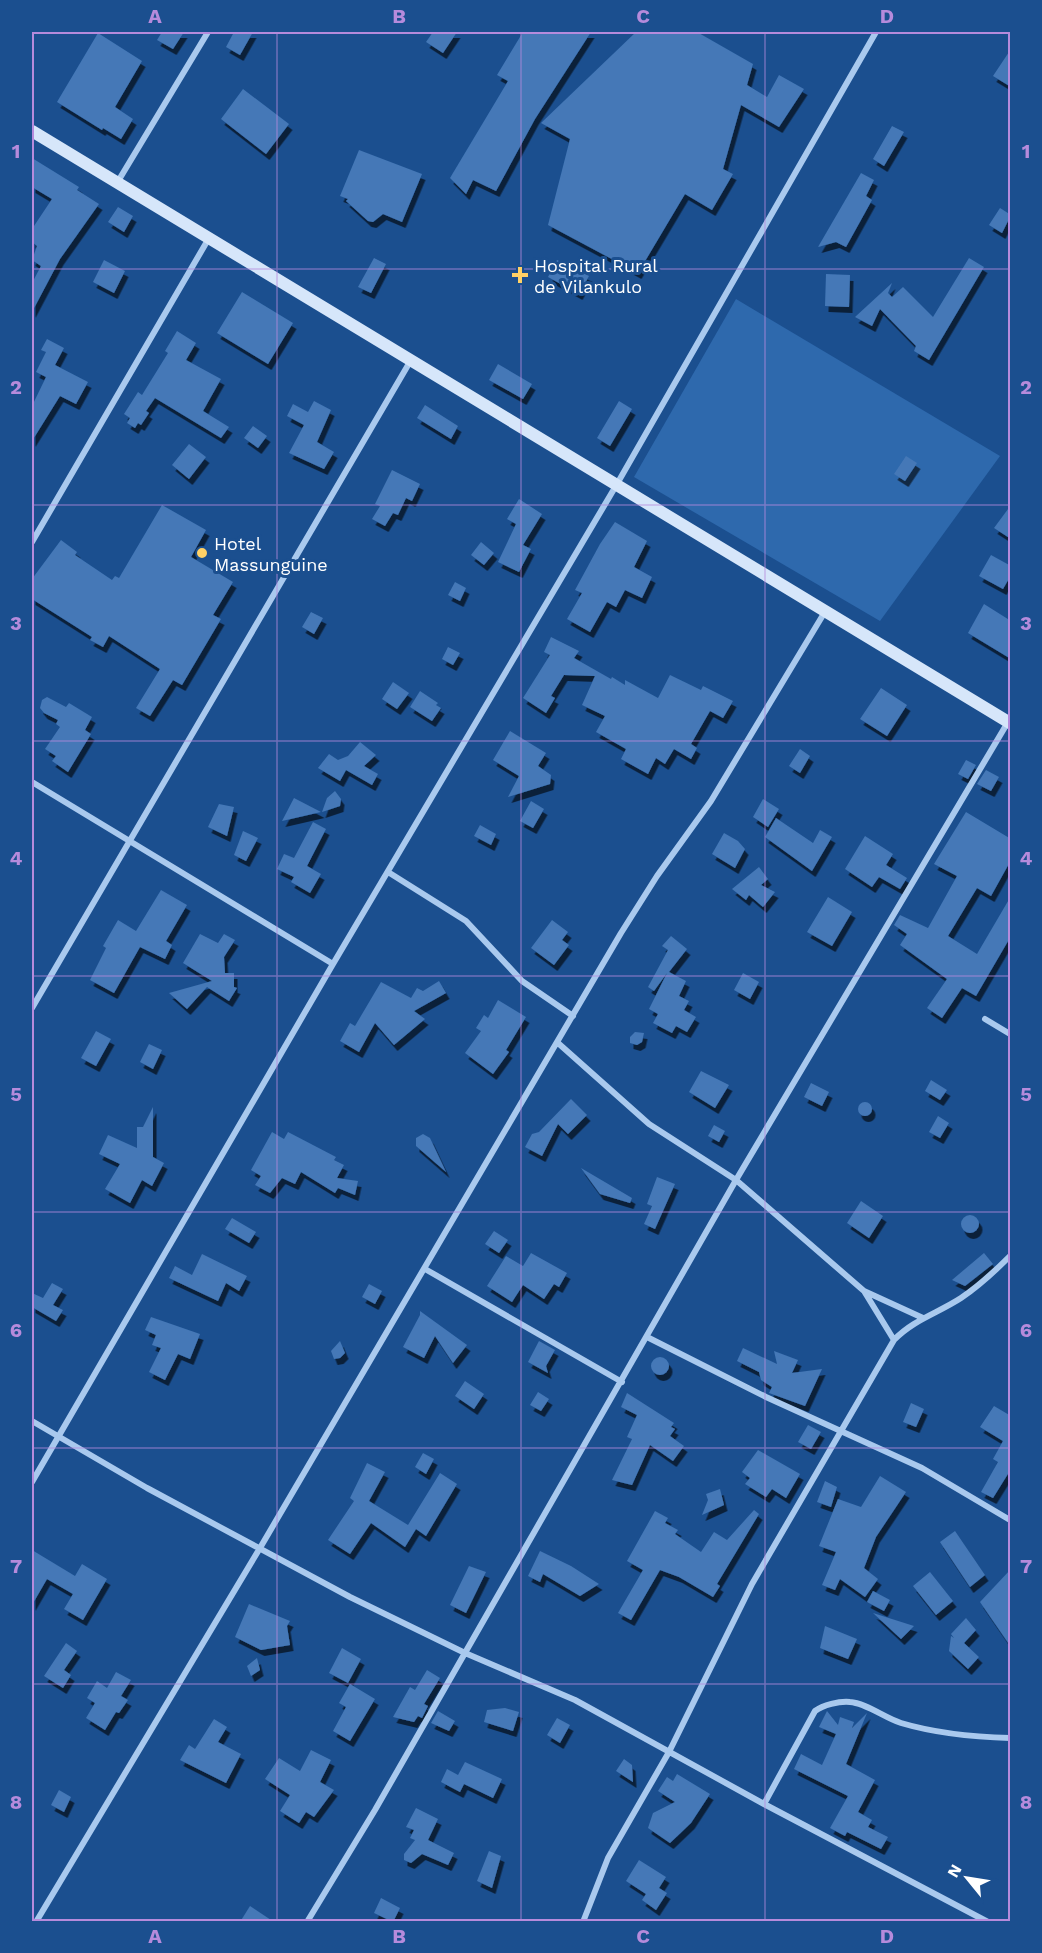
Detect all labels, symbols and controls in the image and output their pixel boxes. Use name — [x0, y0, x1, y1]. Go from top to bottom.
text: A — [148, 4, 162, 28]
text: B — [392, 4, 406, 28]
text: C — [636, 4, 650, 28]
text: D — [880, 4, 894, 28]
text: 1 — [12, 139, 20, 163]
text: 1 — [1022, 139, 1030, 163]
place label: Hospital Rural de Vilankulo — [534, 255, 658, 297]
marker: Hospital Rural de Vilankulo — [511, 266, 529, 284]
text: 2 — [10, 375, 22, 399]
text: 2 — [1020, 375, 1032, 399]
place label: Hotel Massunguine — [214, 533, 328, 575]
marker: Hotel Massunguine — [195, 546, 209, 560]
text: 3 — [10, 611, 22, 635]
text: 3 — [1020, 611, 1032, 635]
text: 4 — [10, 846, 23, 870]
text: 4 — [1020, 846, 1033, 870]
text: 5 — [10, 1082, 22, 1106]
text: 5 — [1020, 1082, 1032, 1106]
text: 6 — [10, 1318, 22, 1342]
text: 6 — [1020, 1318, 1032, 1342]
text: 7 — [10, 1554, 22, 1578]
text: 7 — [1020, 1554, 1032, 1578]
text: 8 — [10, 1790, 22, 1814]
text: 8 — [1020, 1790, 1032, 1814]
north arrow — [937, 1848, 997, 1908]
text: N — [943, 1861, 966, 1881]
text: A — [148, 1924, 162, 1948]
text: B — [392, 1924, 406, 1948]
text: C — [636, 1924, 650, 1948]
text: D — [880, 1924, 894, 1948]

